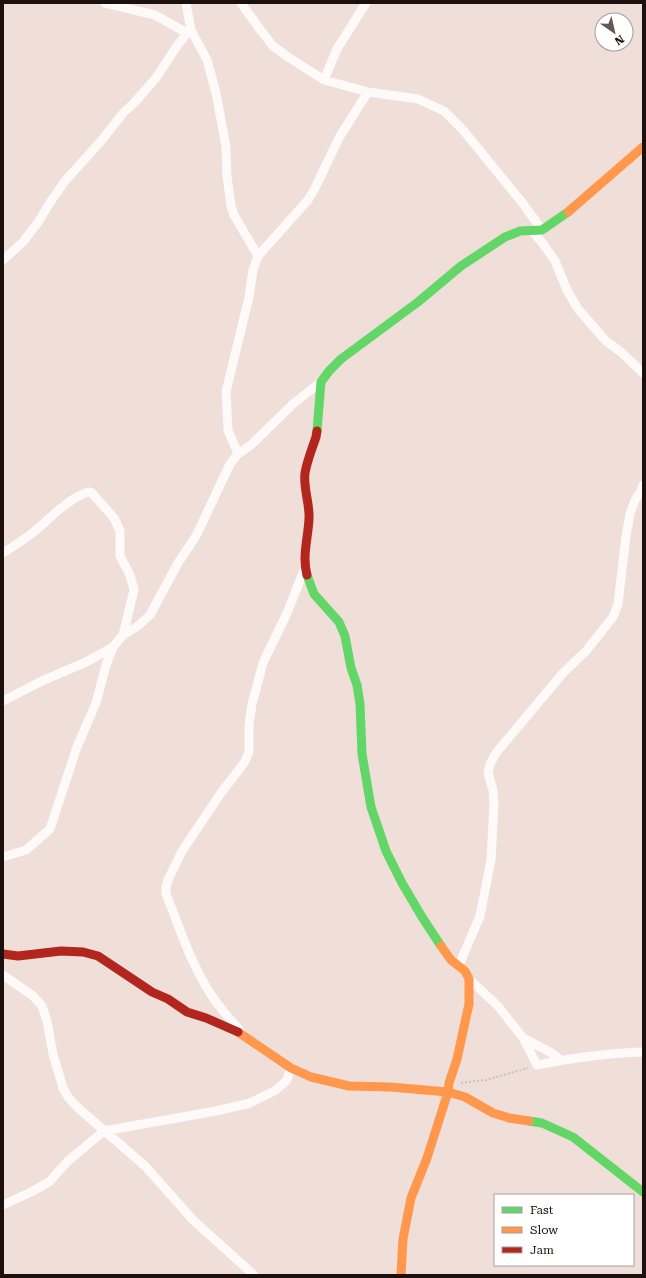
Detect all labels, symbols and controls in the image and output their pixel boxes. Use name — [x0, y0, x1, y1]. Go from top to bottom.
north arrow — [594, 12, 634, 52]
text: N — [612, 32, 626, 48]
legend — [494, 1194, 634, 1266]
text: Fast — [530, 1203, 554, 1217]
text: Slow — [530, 1223, 558, 1237]
text: Jam — [530, 1243, 554, 1257]

